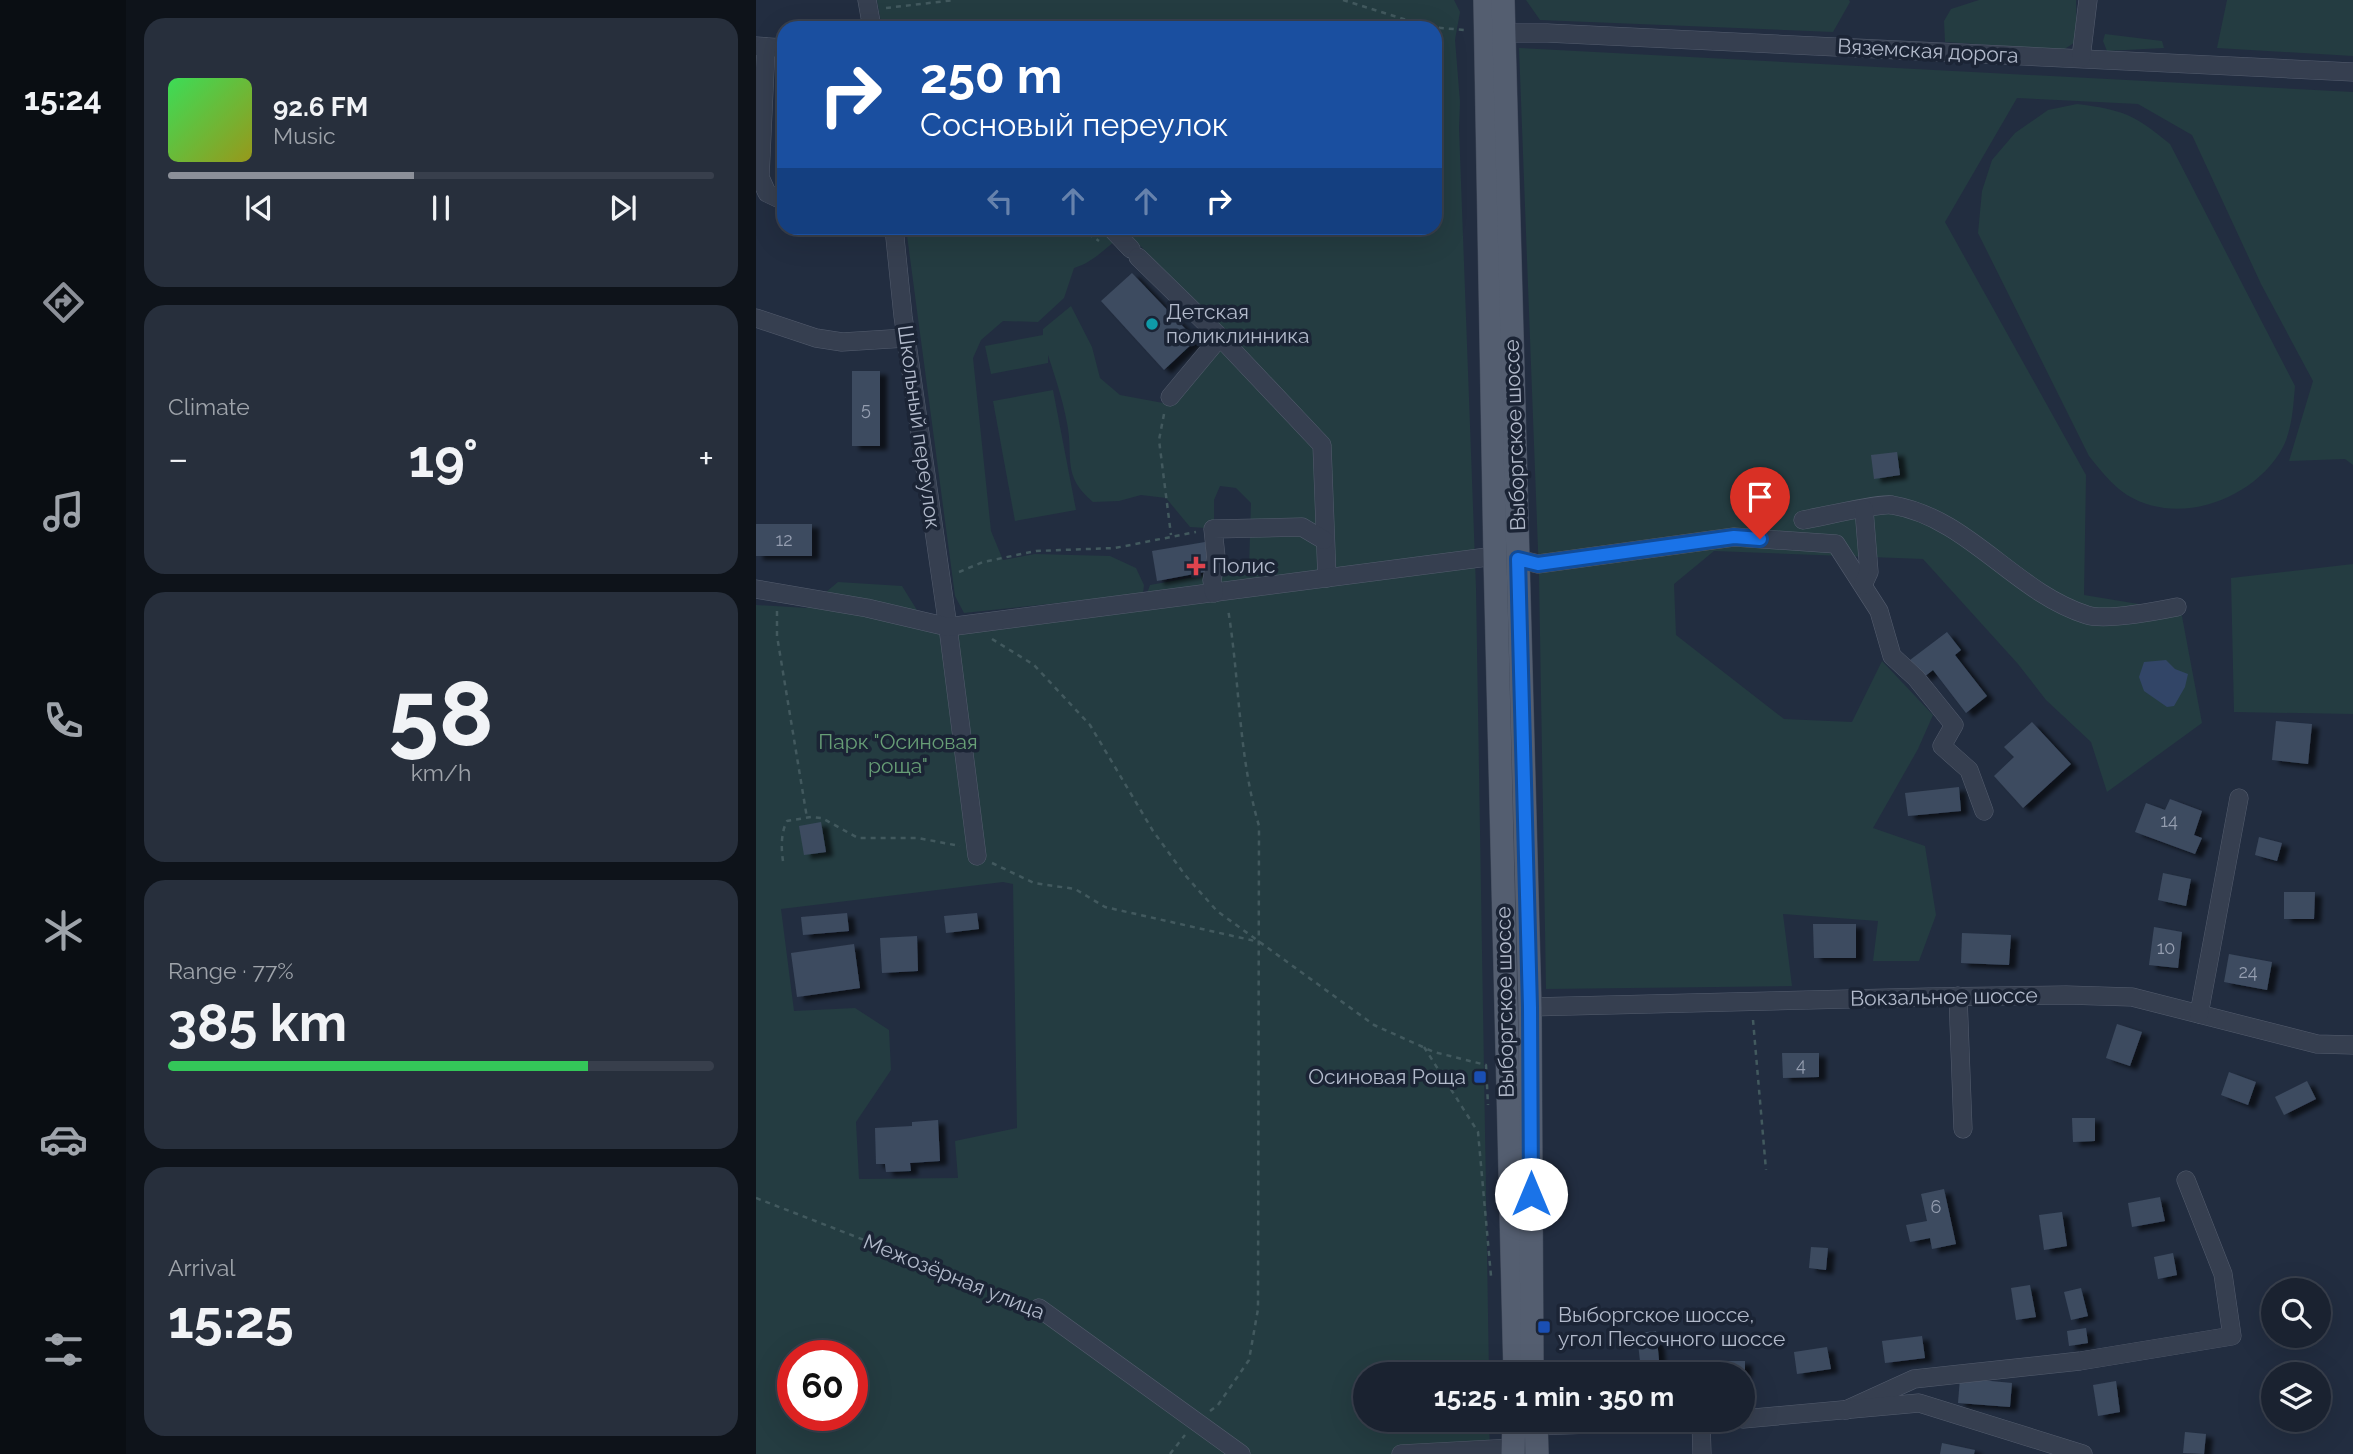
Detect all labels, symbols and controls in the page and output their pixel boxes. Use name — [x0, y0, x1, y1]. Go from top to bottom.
street label: Вяземская дорога — [1837, 33, 2019, 68]
text: 250 m — [920, 47, 1062, 104]
icon: right — [805, 49, 896, 140]
text: 15:24 — [24, 80, 102, 117]
text: 92.6 FM — [273, 92, 368, 122]
text: Сосновый переулок — [920, 106, 1229, 143]
text: Music — [273, 122, 336, 149]
icon: left — [981, 182, 1019, 220]
icon: ahead — [1054, 182, 1092, 220]
icon: ahead — [1127, 182, 1165, 220]
icon: right — [1200, 182, 1238, 220]
icon: previous — [240, 189, 278, 227]
icon: pause — [422, 189, 460, 227]
icon: next — [604, 189, 642, 227]
icon: directions — [39, 278, 88, 327]
place label: Детская поликлинника — [1166, 299, 1309, 348]
marker: Детская поликлинника — [1144, 316, 1160, 332]
street label: Школьный переулок — [893, 324, 946, 530]
street label: Выборгское шоссе — [1499, 339, 1530, 531]
text: Climate — [168, 393, 250, 420]
house number: 5 — [861, 398, 871, 419]
text: 19° — [409, 428, 478, 489]
text: − — [168, 436, 188, 481]
text: + — [698, 436, 714, 481]
pin — [1730, 467, 1790, 539]
icon: arrive — [1741, 478, 1779, 516]
icon: music — [39, 487, 88, 536]
house number: 12 — [775, 529, 793, 550]
place label: Полис — [1212, 553, 1275, 578]
marker: Полис — [1186, 556, 1206, 576]
text: 58 — [388, 660, 494, 767]
icon: phone — [39, 696, 88, 745]
park label: Парк "Осиновая роща" — [818, 729, 978, 778]
text: km/h — [411, 759, 471, 786]
house number: 14 — [2160, 810, 2178, 831]
icon: climate — [39, 906, 88, 955]
street label: Выборгское шоссе — [1490, 906, 1519, 1098]
house number: 10 — [2157, 937, 2175, 958]
text: Range · 77% — [168, 957, 294, 984]
house number: 24 — [2238, 961, 2258, 982]
street label: Вокзальное шоссе — [1850, 982, 2038, 1011]
text: 385 km — [168, 992, 347, 1053]
house number: 4 — [1796, 1054, 1806, 1075]
place label: Осиновая Роща — [1308, 1064, 1466, 1089]
marker: Осиновая Роща — [1472, 1069, 1488, 1085]
icon: car — [39, 1115, 88, 1164]
position arrow — [1494, 1157, 1568, 1231]
house number: 6 — [1931, 1196, 1942, 1217]
street label: Межозёрная улица — [860, 1229, 1049, 1324]
text: Arrival — [168, 1254, 235, 1281]
map controls — [2261, 1278, 2331, 1432]
button: search — [2261, 1278, 2331, 1348]
text: 15:25 — [168, 1289, 293, 1350]
place label: Выборгское шоссе, угол Песочного шоссе — [1558, 1302, 1785, 1351]
marker: Выборгское шоссе, угол Песочного шоссе — [1536, 1319, 1552, 1335]
icon: filters — [39, 1325, 88, 1374]
speed limit sign: 60 — [777, 1340, 868, 1431]
button: layers — [2261, 1362, 2331, 1432]
text: 15:25 · 1 min · 350 m — [1434, 1382, 1674, 1412]

